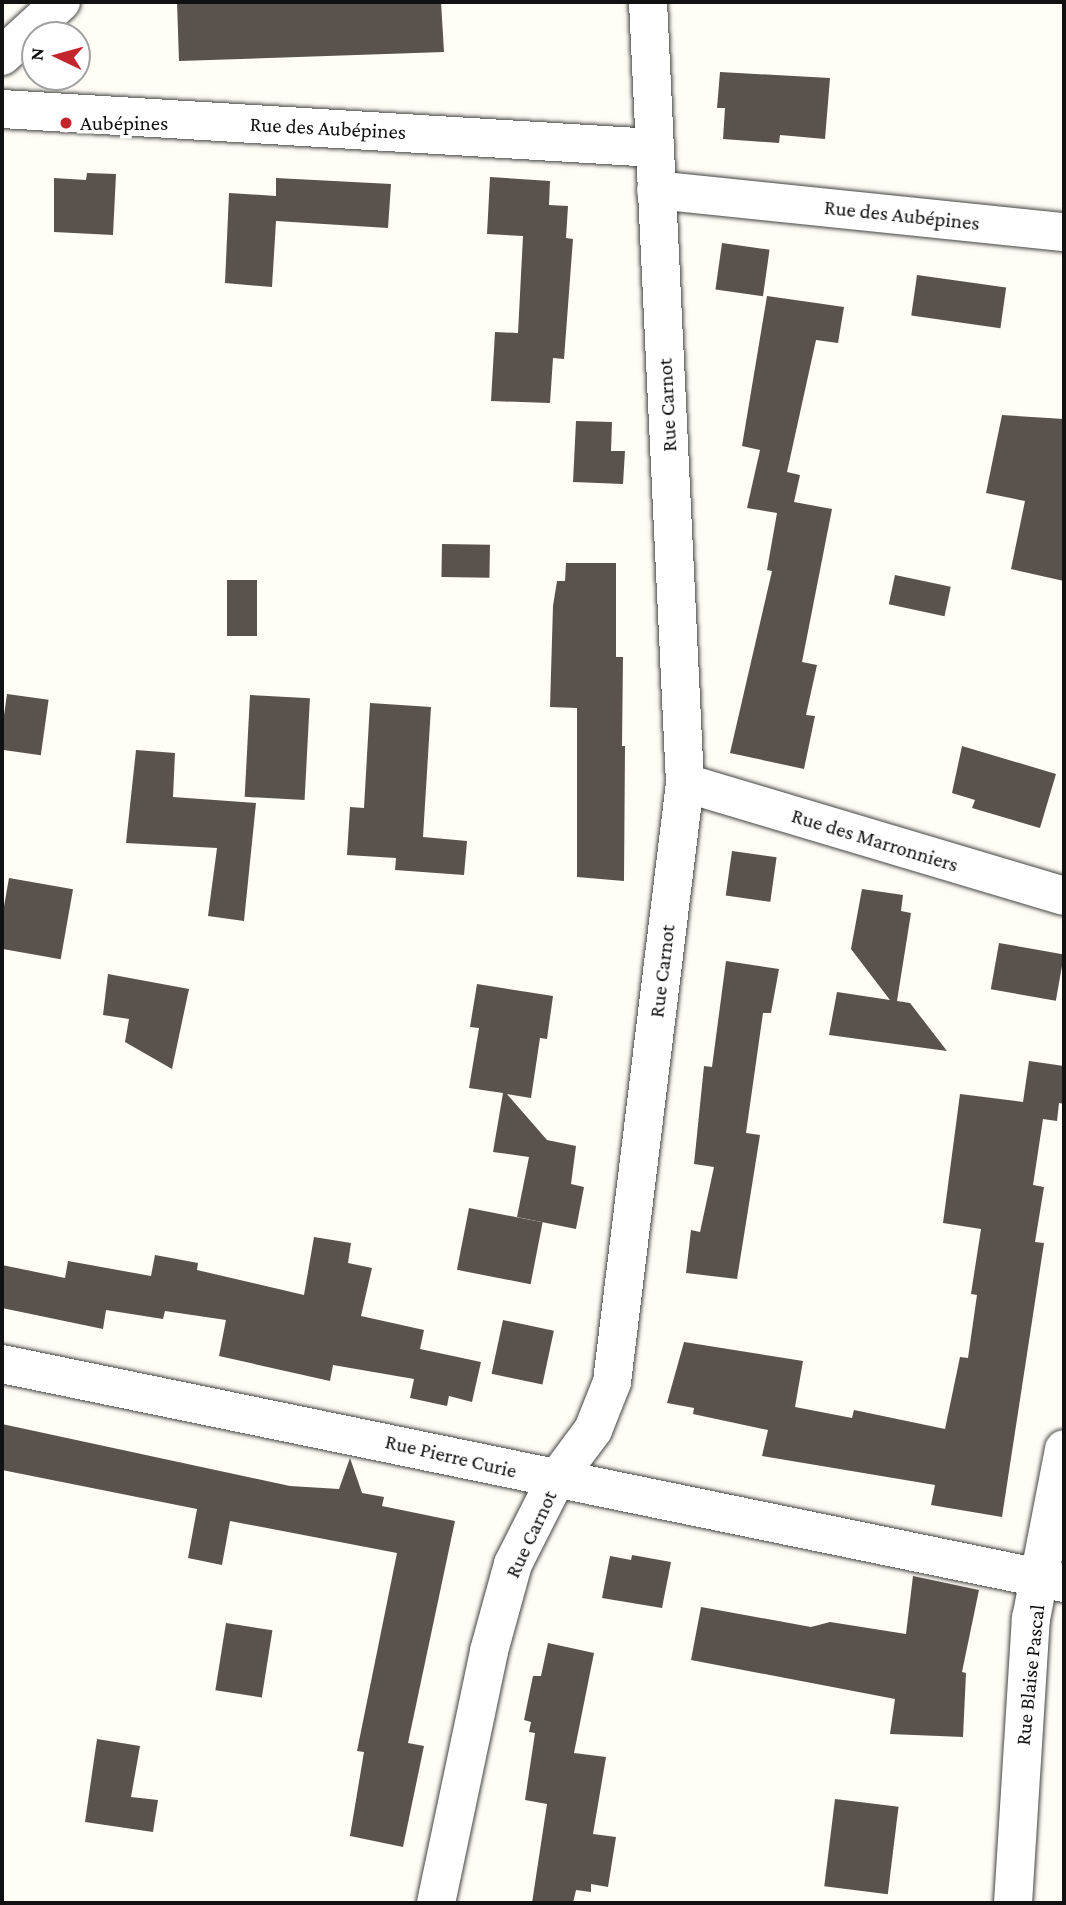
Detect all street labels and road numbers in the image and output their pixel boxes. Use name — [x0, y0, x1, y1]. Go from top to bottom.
street label: Rue des Aubépines — [249, 111, 407, 145]
street label: Rue des Aubépines — [823, 194, 981, 236]
street label: Rue Carnot — [652, 358, 682, 452]
street label: Rue des Marronniers — [789, 803, 961, 877]
street label: Rue Carnot — [644, 923, 680, 1019]
street label: Rue Pierre Curie — [383, 1429, 519, 1483]
street label: Rue Carnot — [500, 1486, 562, 1582]
street label: Rue Blaise Pascal — [1010, 1603, 1050, 1747]

